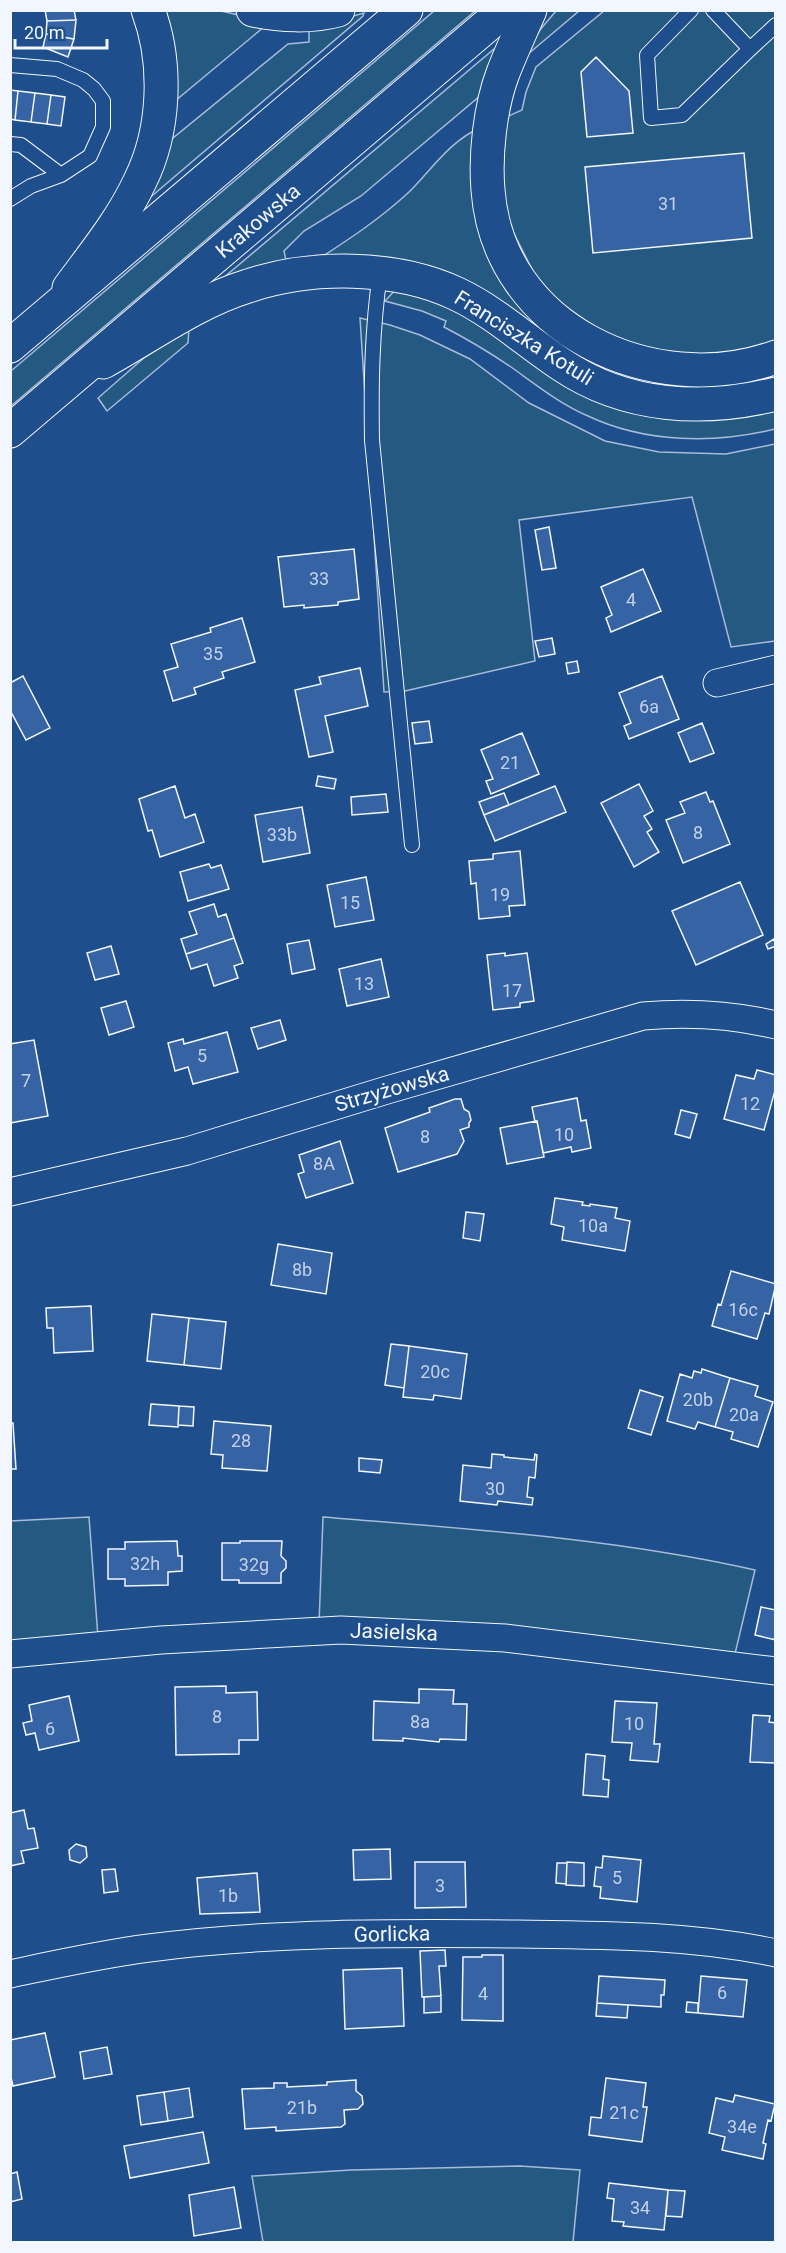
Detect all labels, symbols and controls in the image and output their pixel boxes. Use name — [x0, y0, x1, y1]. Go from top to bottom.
scale bar — [15, 12, 106, 50]
text: 20 m — [24, 22, 64, 43]
street label: Krakowska — [211, 179, 305, 263]
house number: 31 — [658, 193, 678, 214]
street label: Franciszka Kotuli — [450, 286, 598, 390]
house number: 33 — [309, 568, 329, 589]
house number: 4 — [626, 589, 636, 610]
house number: 35 — [203, 643, 223, 664]
house number: 6a — [639, 696, 659, 717]
house number: 21 — [500, 752, 520, 773]
house number: 8 — [693, 822, 703, 843]
house number: 33b — [267, 824, 297, 845]
house number: 19 — [490, 884, 510, 905]
house number: 15 — [340, 892, 360, 913]
house number: 13 — [354, 973, 374, 994]
house number: 17 — [502, 980, 522, 1001]
house number: 5 — [197, 1045, 207, 1066]
street label: Strzyżowska — [332, 1061, 452, 1117]
house number: 7 — [21, 1070, 31, 1091]
house number: 12 — [740, 1093, 760, 1114]
house number: 10 — [554, 1124, 574, 1145]
house number: 8 — [420, 1126, 430, 1147]
house number: 8A — [313, 1153, 335, 1174]
house number: 10a — [578, 1215, 608, 1236]
house number: 8b — [292, 1259, 312, 1280]
house number: 16c — [728, 1299, 758, 1320]
house number: 20c — [420, 1361, 450, 1382]
house number: 20b — [683, 1389, 713, 1410]
house number: 20a — [729, 1404, 759, 1425]
house number: 28 — [231, 1430, 251, 1451]
house number: 30 — [485, 1478, 505, 1499]
house number: 32h — [130, 1553, 160, 1574]
house number: 32g — [239, 1554, 269, 1575]
street label: Jasielska — [350, 1618, 438, 1646]
house number: 8 — [212, 1706, 222, 1727]
house number: 8a — [410, 1711, 430, 1732]
house number: 10 — [624, 1713, 644, 1734]
house number: 6 — [45, 1718, 55, 1739]
house number: 5 — [612, 1867, 622, 1888]
house number: 3 — [435, 1875, 445, 1896]
house number: 1b — [218, 1885, 238, 1906]
street label: Gorlicka — [353, 1921, 431, 1947]
house number: 6 — [717, 1982, 727, 2003]
house number: 4 — [478, 1983, 488, 2004]
house number: 21b — [287, 2097, 317, 2118]
house number: 21c — [609, 2102, 639, 2123]
house number: 34e — [727, 2116, 757, 2137]
house number: 34 — [630, 2197, 650, 2218]

